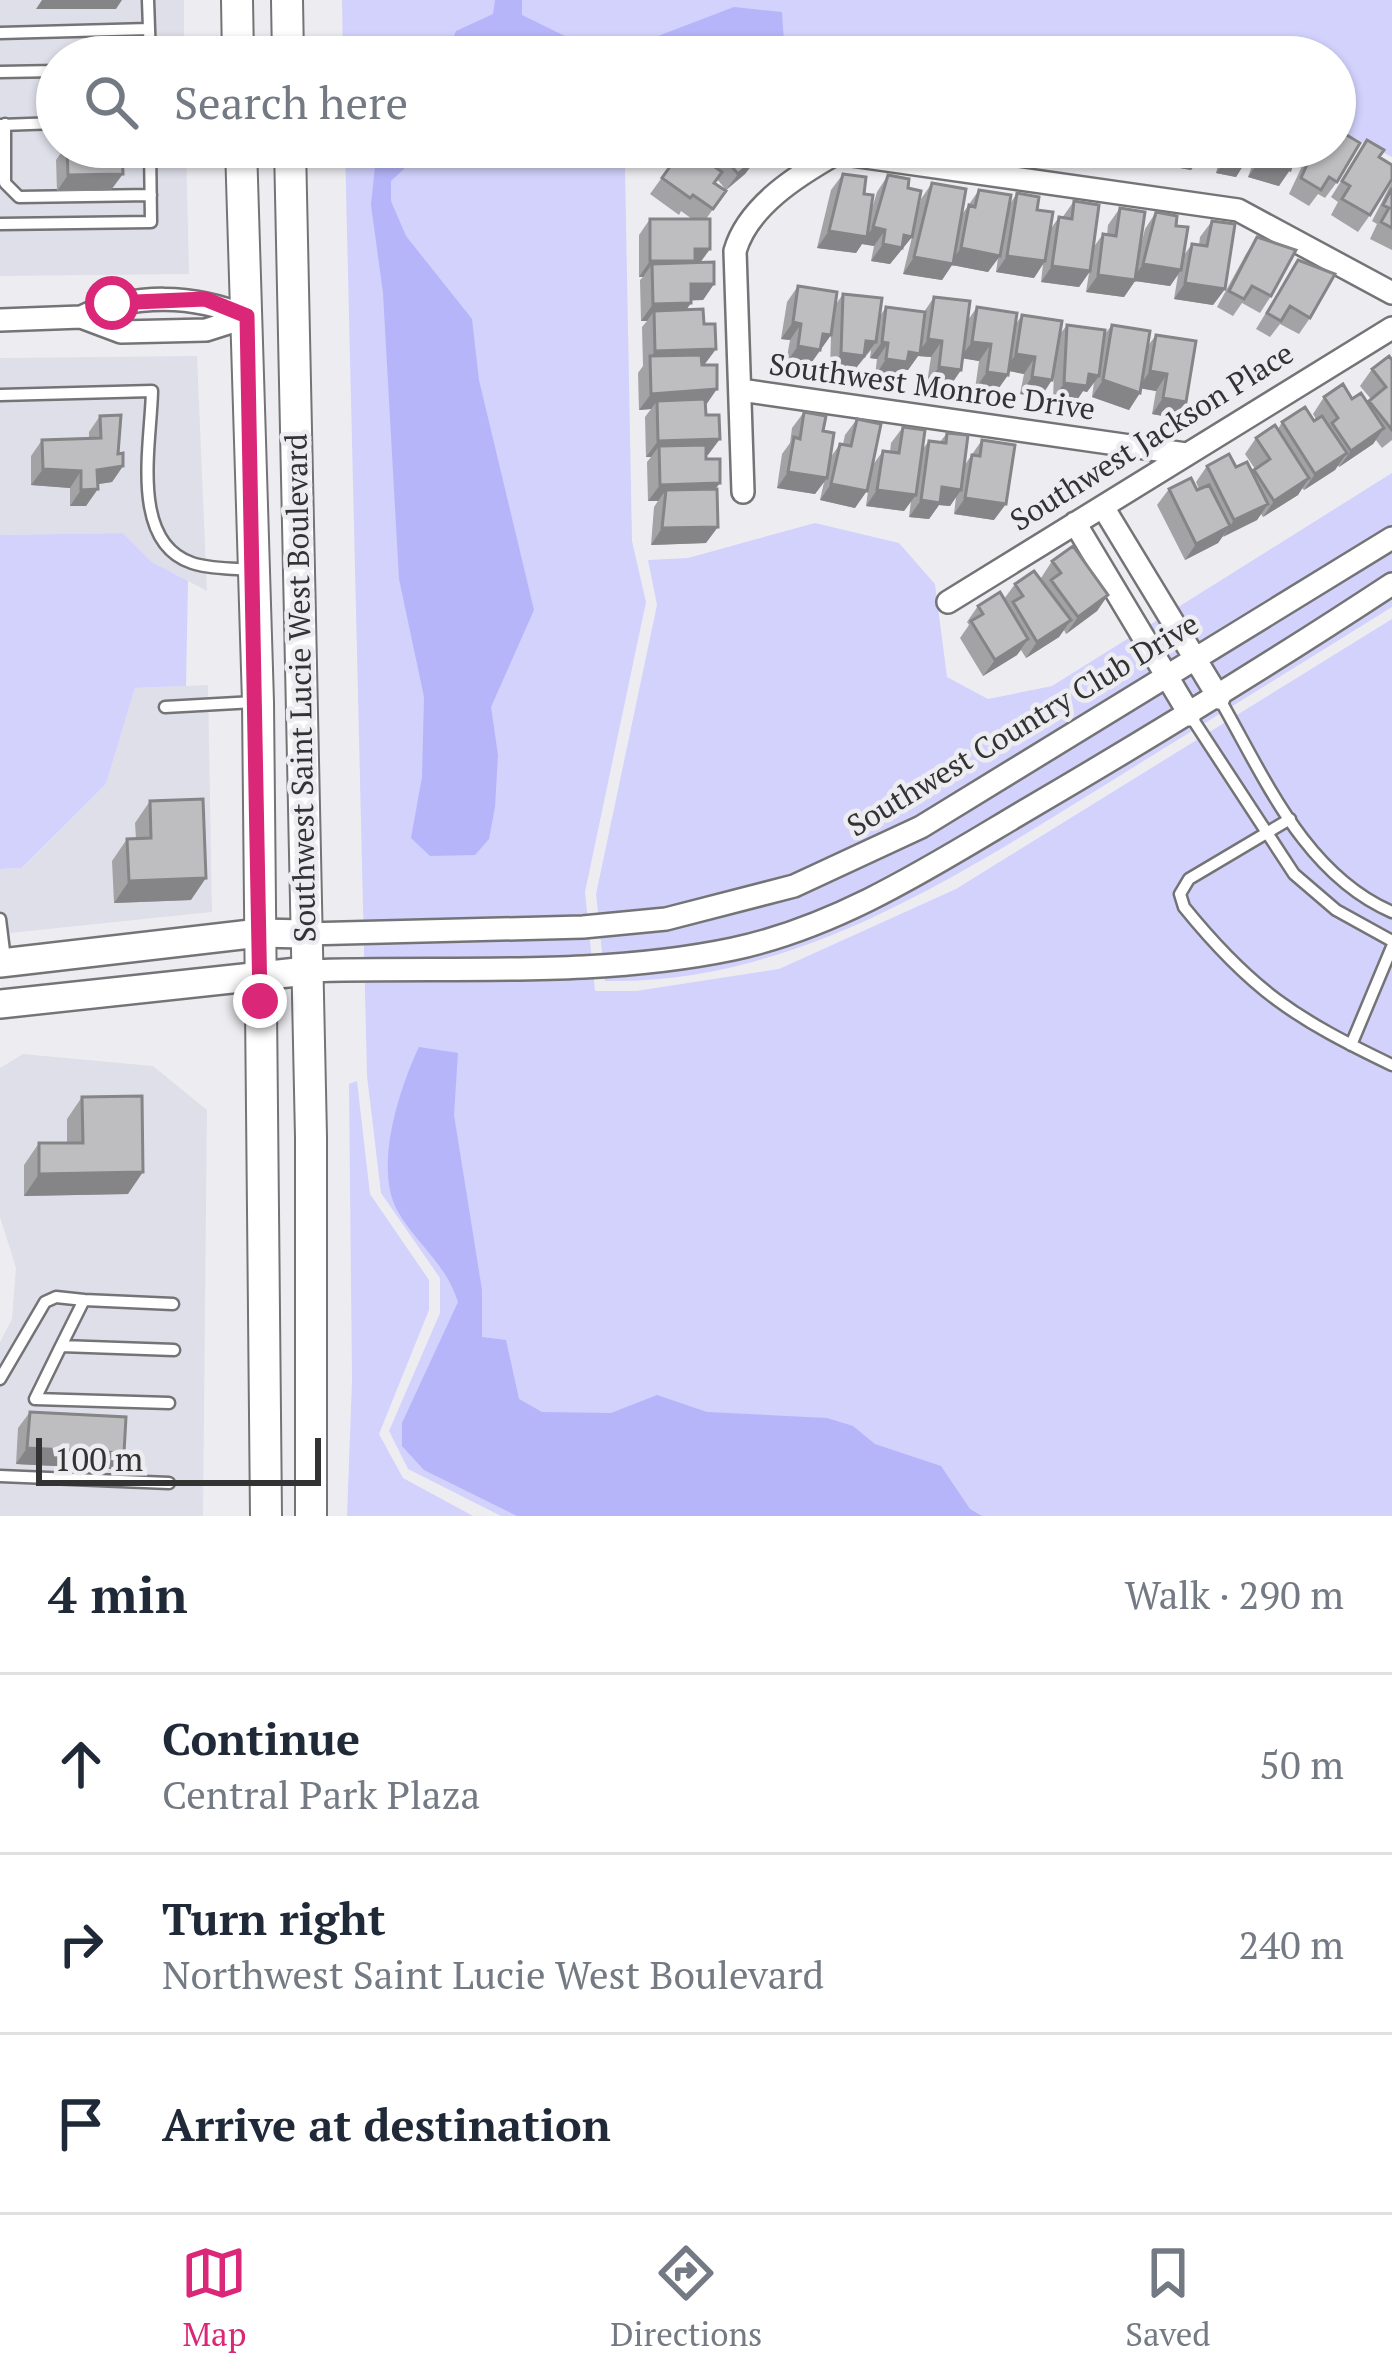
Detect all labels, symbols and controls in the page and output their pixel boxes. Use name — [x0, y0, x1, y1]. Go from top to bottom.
search box — [36, 36, 1356, 168]
icon: search — [78, 69, 144, 135]
text: Search here — [174, 72, 408, 132]
route start — [85, 276, 139, 330]
street label: Southwest Jackson Place — [1002, 333, 1301, 540]
street label: Southwest Monroe Drive — [766, 343, 1098, 429]
street label: Southwest Saint Lucie West Boulevard — [276, 433, 324, 943]
street label: Southwest Country Club Drive — [839, 603, 1206, 845]
route end — [233, 974, 287, 1028]
scale bar — [36, 1432, 321, 1485]
text: 100 m — [54, 1437, 143, 1480]
text: 4 min — [48, 1560, 188, 1628]
text: Walk · 290 m — [1125, 1568, 1344, 1620]
text: Continue — [162, 1708, 360, 1768]
icon: ahead — [48, 1731, 114, 1797]
text: 50 m — [1259, 1738, 1344, 1790]
text: Central Park Plaza — [162, 1768, 480, 1820]
text: Turn right — [162, 1888, 386, 1948]
icon: right — [48, 1911, 114, 1977]
text: 240 m — [1239, 1918, 1344, 1970]
text: Northwest Saint Lucie West Boulevard — [162, 1948, 824, 2000]
icon: arrive — [48, 2091, 114, 2157]
text: Arrive at destination — [162, 2094, 611, 2154]
tab: Map — [181, 2240, 247, 2355]
tab: Directions — [610, 2240, 762, 2355]
tab: Saved — [1125, 2240, 1211, 2355]

